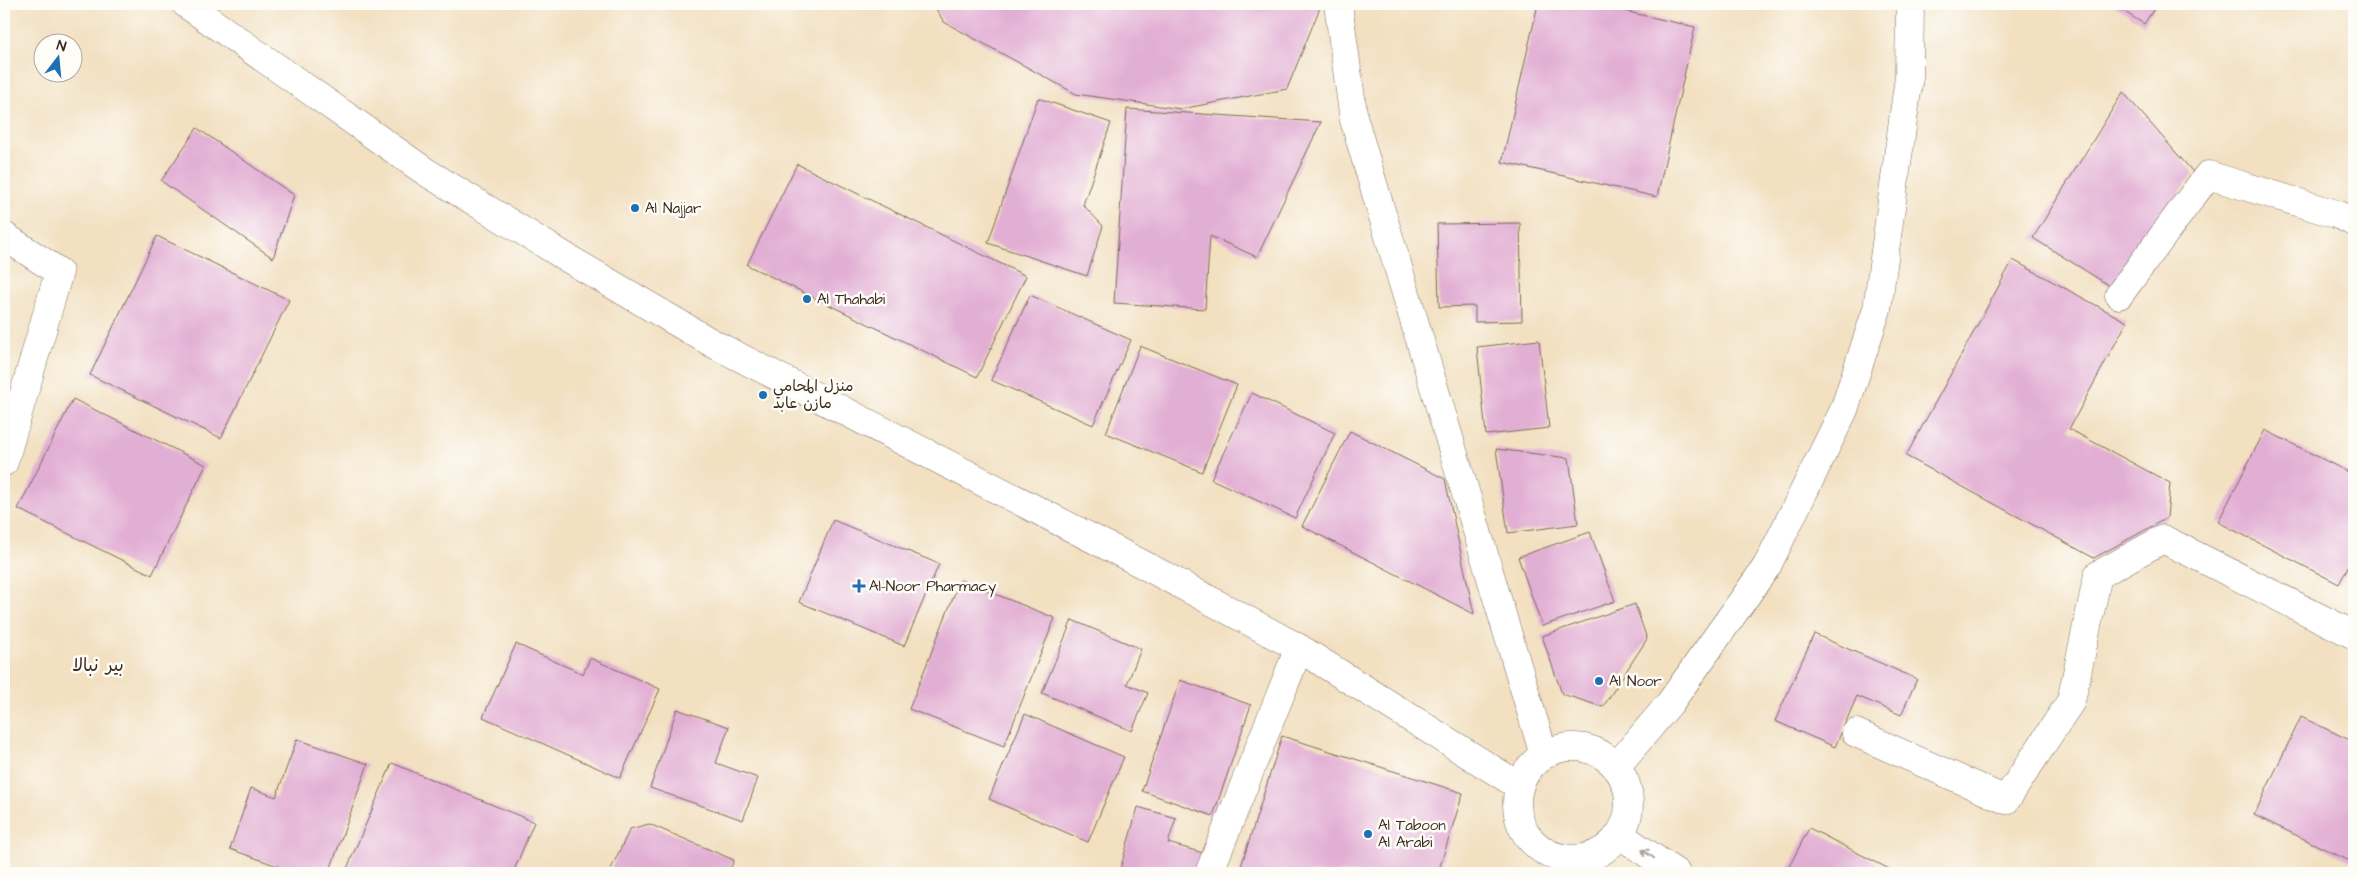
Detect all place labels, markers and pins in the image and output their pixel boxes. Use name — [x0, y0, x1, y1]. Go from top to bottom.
place label: Al Najjar — [645, 198, 701, 219]
marker: Al Najjar — [629, 202, 641, 214]
place label: Al Thahabi — [817, 289, 886, 310]
marker: Al Thahabi — [801, 293, 813, 305]
place label: منزل المحامي مازن عابد — [773, 376, 853, 414]
marker: منزل المحامي مازن عابد — [757, 389, 769, 401]
place label: Al-Noor Pharmacy — [869, 576, 996, 598]
marker: Al-Noor Pharmacy — [853, 580, 865, 592]
place label: Al Noor — [1609, 671, 1662, 692]
marker: Al Noor — [1593, 675, 1605, 687]
place label: Al Taboon Al Arabi — [1378, 815, 1446, 853]
marker: Al Taboon Al Arabi — [1362, 828, 1374, 840]

